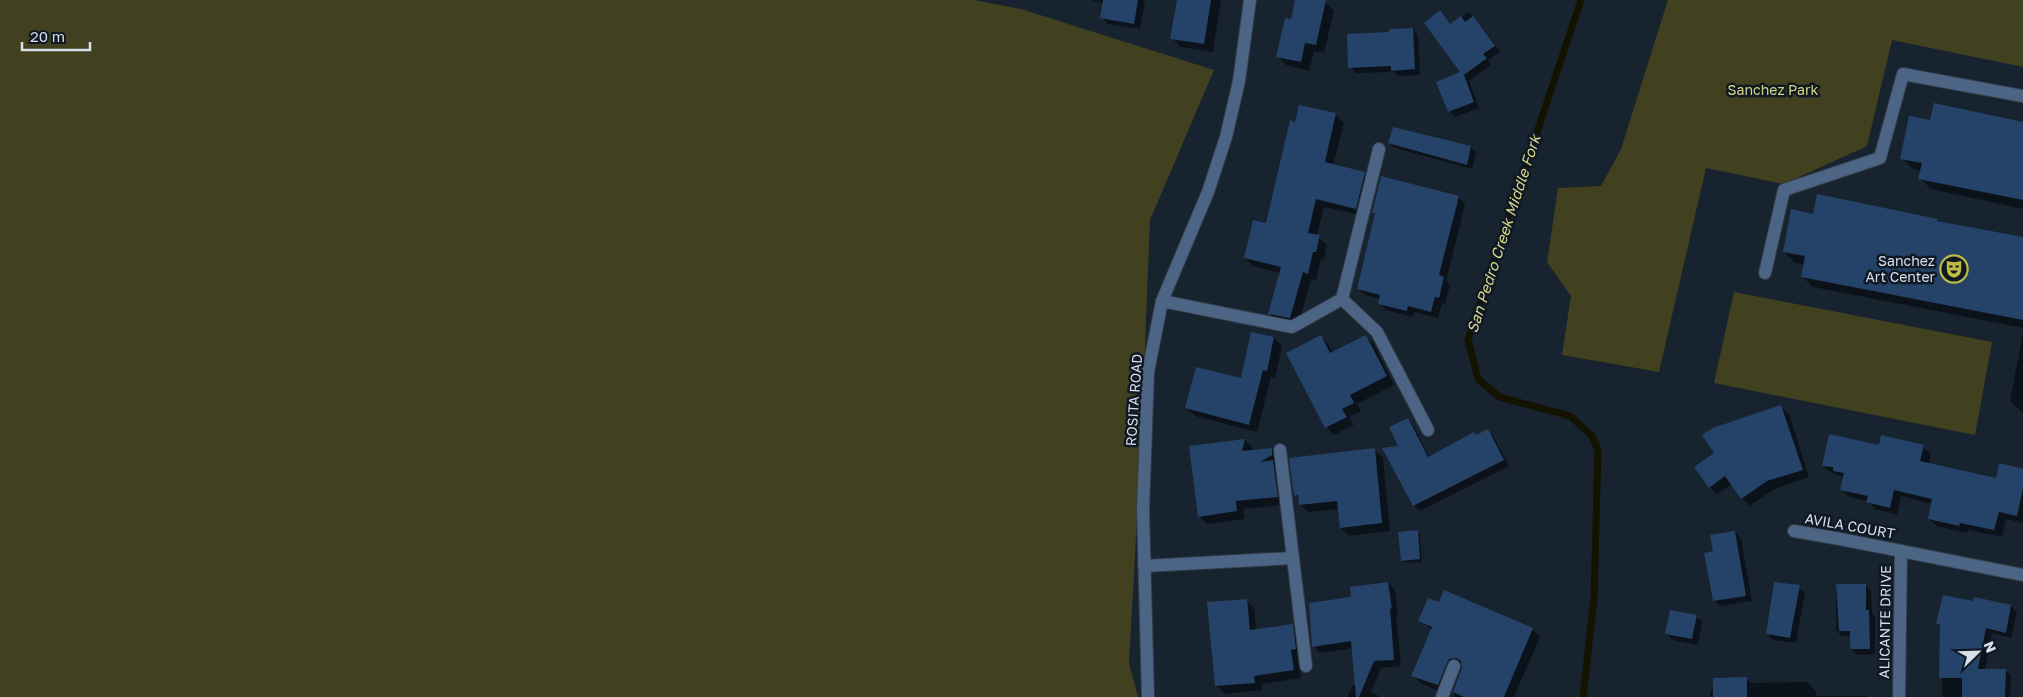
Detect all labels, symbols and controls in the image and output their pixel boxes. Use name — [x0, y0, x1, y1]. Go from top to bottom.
scale bar — [22, 20, 90, 52]
text: 20 m — [30, 27, 65, 45]
park label: Sanchez Park — [1728, 81, 1818, 98]
water label: San Pedro Creek Middle Fork — [1462, 131, 1544, 335]
place label: Sanchez Art Center — [1865, 252, 1936, 285]
theatre icon: Sanchez Art Center — [1939, 254, 1969, 284]
street label: ROSITA ROAD — [1122, 353, 1145, 447]
street label: AVILA COURT — [1804, 509, 1897, 542]
street label: ALICANTE DRIVE — [1875, 565, 1894, 679]
north arrow — [1953, 627, 2003, 677]
text: N — [1981, 639, 2000, 655]

